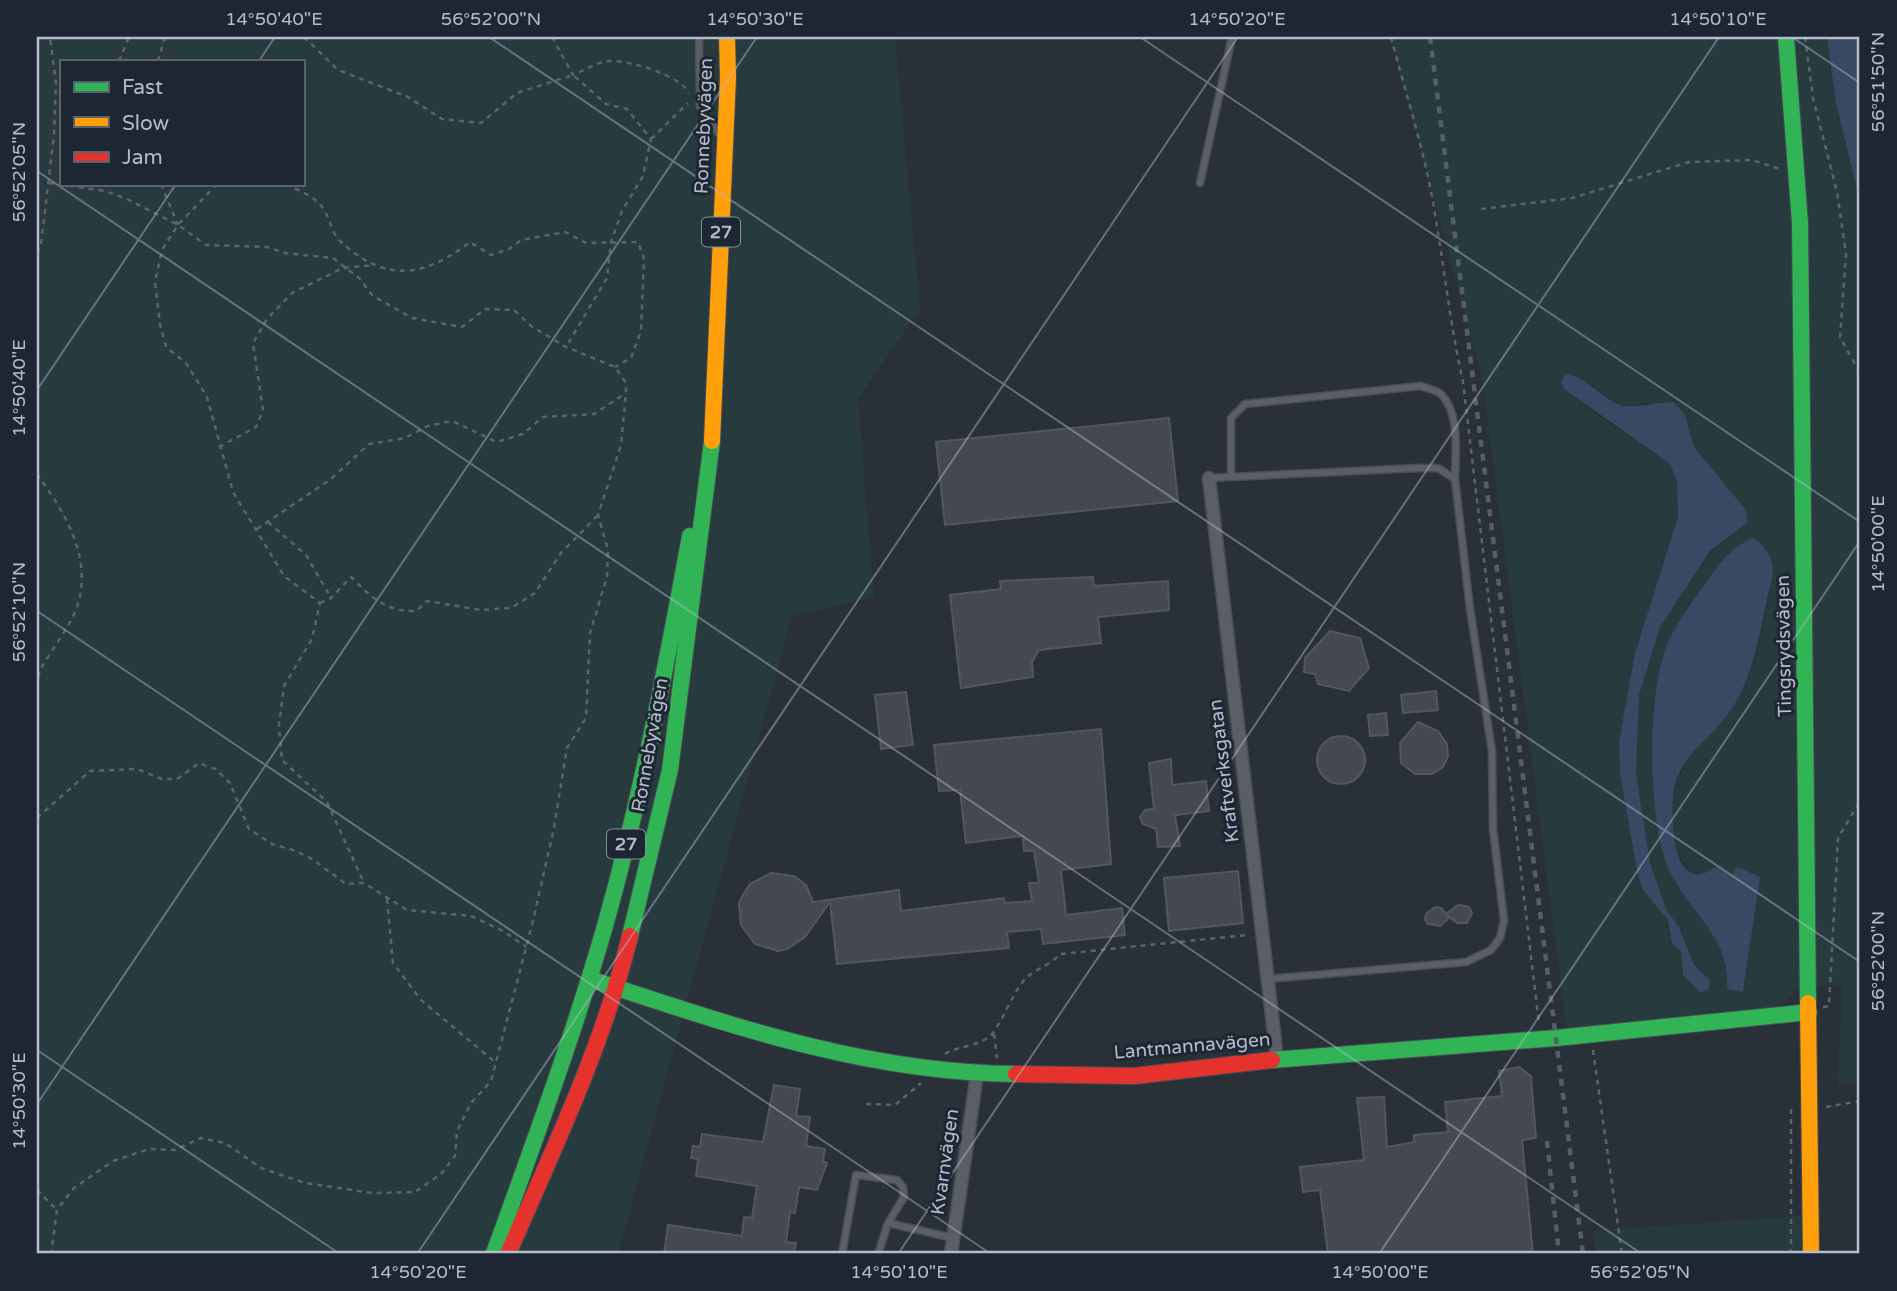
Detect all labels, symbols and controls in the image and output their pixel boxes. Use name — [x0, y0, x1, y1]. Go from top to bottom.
text: 14°50'40"E — [225, 8, 323, 30]
text: 56°52'00"N — [441, 8, 541, 30]
text: 14°50'30"E — [706, 8, 804, 30]
text: 14°50'20"E — [1188, 8, 1286, 30]
text: 14°50'10"E — [1669, 8, 1767, 30]
text: 56°51'50"N — [1867, 32, 1889, 132]
street label: Ronnebyvägen — [691, 58, 717, 194]
legend — [60, 60, 304, 186]
text: Fast — [122, 75, 163, 100]
text: Slow — [122, 111, 170, 136]
text: 56°52'05"N — [8, 122, 30, 222]
text: Jam — [122, 145, 163, 170]
road number: 27 — [702, 218, 740, 246]
text: 14°50'40"E — [8, 339, 30, 437]
text: 14°50'00"E — [1867, 495, 1889, 593]
text: 56°52'10"N — [8, 562, 30, 662]
street label: Tingsrydsvägen — [1772, 575, 1796, 717]
street label: Ronnebyvägen — [627, 676, 673, 814]
street label: Kraftverksgatan — [1204, 698, 1244, 844]
road number: 27 — [607, 830, 645, 858]
text: 56°52'00"N — [1867, 911, 1889, 1011]
street label: Lantmannavägen — [1113, 1028, 1271, 1064]
text: 14°50'30"E — [8, 1052, 30, 1150]
street label: Kvarnvägen — [927, 1107, 963, 1217]
text: 14°50'20"E — [369, 1261, 467, 1283]
text: 14°50'10"E — [850, 1261, 948, 1283]
text: 14°50'00"E — [1331, 1261, 1429, 1283]
text: 56°52'05"N — [1590, 1261, 1690, 1283]

